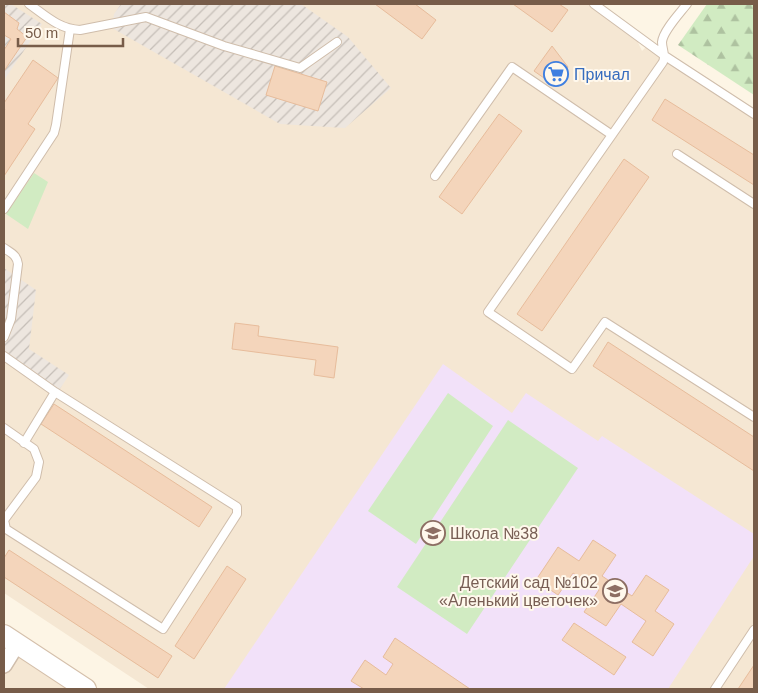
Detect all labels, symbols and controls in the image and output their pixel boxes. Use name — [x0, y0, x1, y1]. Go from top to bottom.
scale bar — [18, 15, 122, 47]
text: 50 m — [25, 24, 58, 41]
supermarket icon: Причал — [543, 61, 569, 87]
place label: Причал — [574, 66, 630, 83]
school or university icon: Школа №38 — [420, 520, 446, 546]
place label: Школа №38 — [450, 525, 538, 542]
place label: Детский сад №102 «Аленький цветочек» — [439, 574, 598, 609]
school or university icon: Детский сад №102 «Аленький цветочек» — [602, 578, 628, 604]

